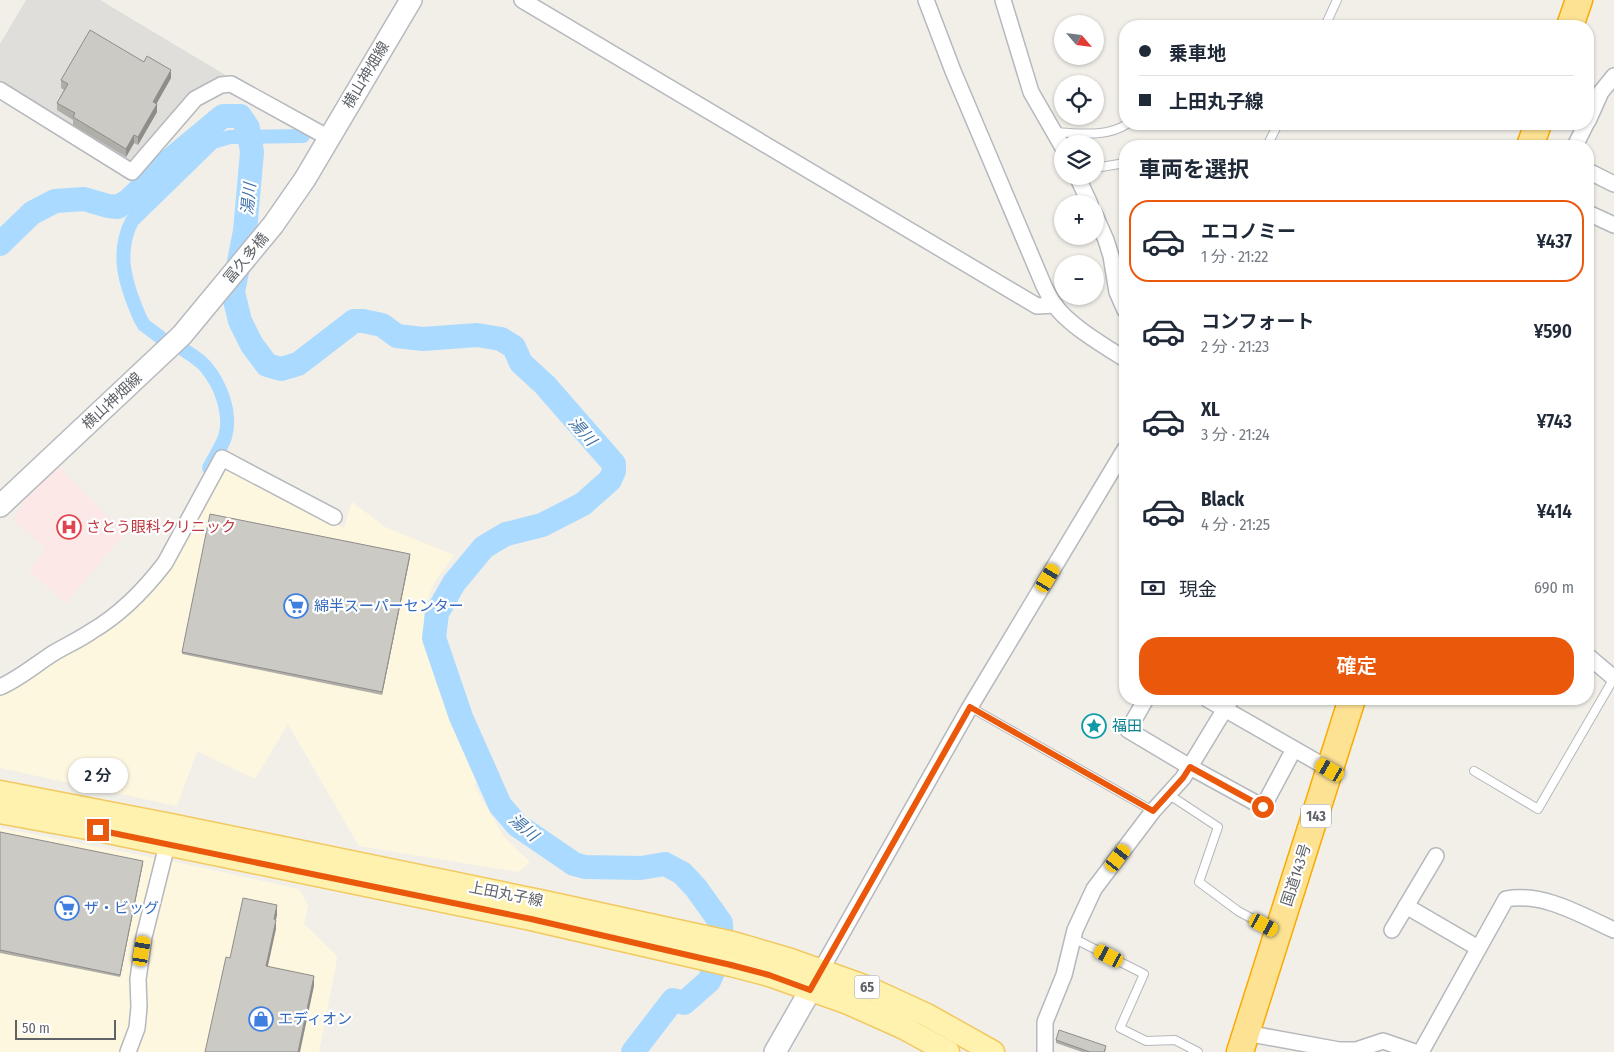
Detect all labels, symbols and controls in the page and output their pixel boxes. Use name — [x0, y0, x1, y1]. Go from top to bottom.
north arrow — [1054, 15, 1104, 65]
map controls — [1054, 15, 1104, 305]
street label: 横山神畑線 — [339, 38, 393, 112]
text: 乗車地 — [1169, 42, 1226, 65]
button: locate — [1054, 75, 1104, 125]
text: 上田丸子線 — [1169, 90, 1264, 113]
button: layers — [1054, 135, 1104, 185]
text: 車両を選択 — [1139, 156, 1249, 183]
water label: 湯川 — [238, 180, 260, 216]
button: + — [1054, 195, 1104, 245]
icon: car — [1141, 219, 1186, 264]
text: エコノミー — [1201, 220, 1296, 243]
street label: 冨久多橋 — [220, 229, 272, 287]
text: ¥437 — [1537, 230, 1572, 253]
text: 1 分 · 21:22 — [1201, 247, 1268, 266]
button: − — [1054, 255, 1104, 305]
icon: car — [1141, 309, 1186, 354]
text: コンフォート — [1201, 310, 1314, 333]
text: ¥590 — [1534, 320, 1572, 343]
text: 2 分 · 21:23 — [1201, 337, 1269, 356]
street label: 横山神畑線 — [78, 369, 146, 433]
text: XL — [1201, 398, 1220, 421]
icon: car — [1141, 399, 1186, 444]
text: ¥743 — [1537, 410, 1572, 433]
water label: 湯川 — [565, 413, 602, 451]
text: 3 分 · 21:24 — [1201, 425, 1270, 444]
text: Black — [1201, 488, 1244, 511]
icon: car — [1141, 489, 1186, 534]
text: ¥414 — [1537, 500, 1572, 523]
hospital icon: さとう眼科クリニック — [56, 514, 82, 540]
text: 4 分 · 21:25 — [1201, 515, 1270, 534]
place label: さとう眼科クリニック — [86, 518, 236, 536]
car — [1033, 561, 1062, 595]
icon: cash — [1139, 574, 1167, 602]
text: 現金 — [1179, 578, 1217, 601]
text: 690 m — [1534, 578, 1574, 597]
supermarket icon: 綿半スーパーセンター — [283, 593, 309, 619]
place label: 綿半スーパーセンター — [314, 597, 464, 615]
button: 確定 — [1139, 637, 1574, 695]
place icon: 福田 — [1081, 713, 1107, 739]
place label: 福田 — [1112, 717, 1142, 735]
car — [1313, 756, 1346, 784]
callout: 2 分 — [68, 758, 128, 792]
text: 2 分 — [85, 766, 111, 785]
route start — [1252, 796, 1274, 818]
road number: 143 — [1301, 804, 1331, 828]
water label: 湯川 — [505, 810, 544, 846]
route end — [87, 819, 109, 841]
street label: 国道143号 — [1277, 841, 1315, 909]
car — [1102, 842, 1133, 874]
street label: 上田丸子線 — [467, 878, 545, 910]
supermarket icon: ザ・ビッグ — [54, 895, 80, 921]
place label: ザ・ビッグ — [84, 899, 159, 917]
car — [1247, 911, 1280, 939]
car — [132, 935, 151, 967]
car — [1092, 943, 1125, 969]
road number: 65 — [854, 976, 880, 999]
shop icon: エディオン — [248, 1006, 274, 1032]
place label: エディオン — [278, 1010, 352, 1028]
scale bar — [15, 1017, 116, 1040]
text: 50 m — [22, 1020, 50, 1037]

